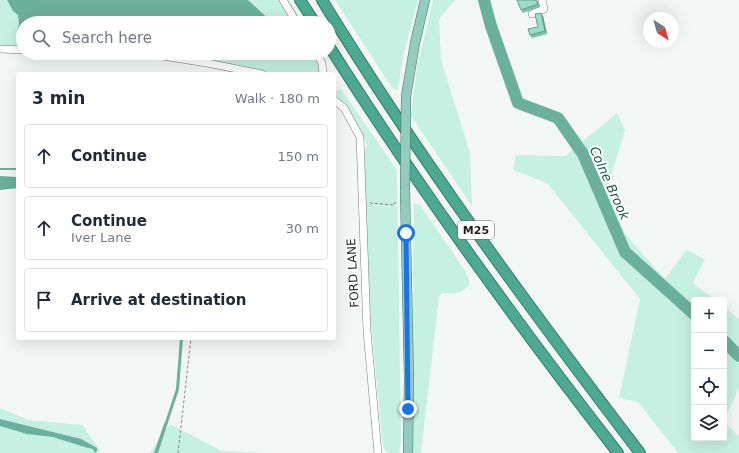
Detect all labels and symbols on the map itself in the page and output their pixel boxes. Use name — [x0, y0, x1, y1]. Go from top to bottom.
north arrow — [643, 12, 679, 48]
water label: Colne Brook — [587, 144, 633, 223]
road number: M25 — [458, 221, 494, 239]
route start — [397, 224, 415, 242]
street label: FORD LANE — [344, 238, 362, 308]
route end — [399, 400, 417, 418]

